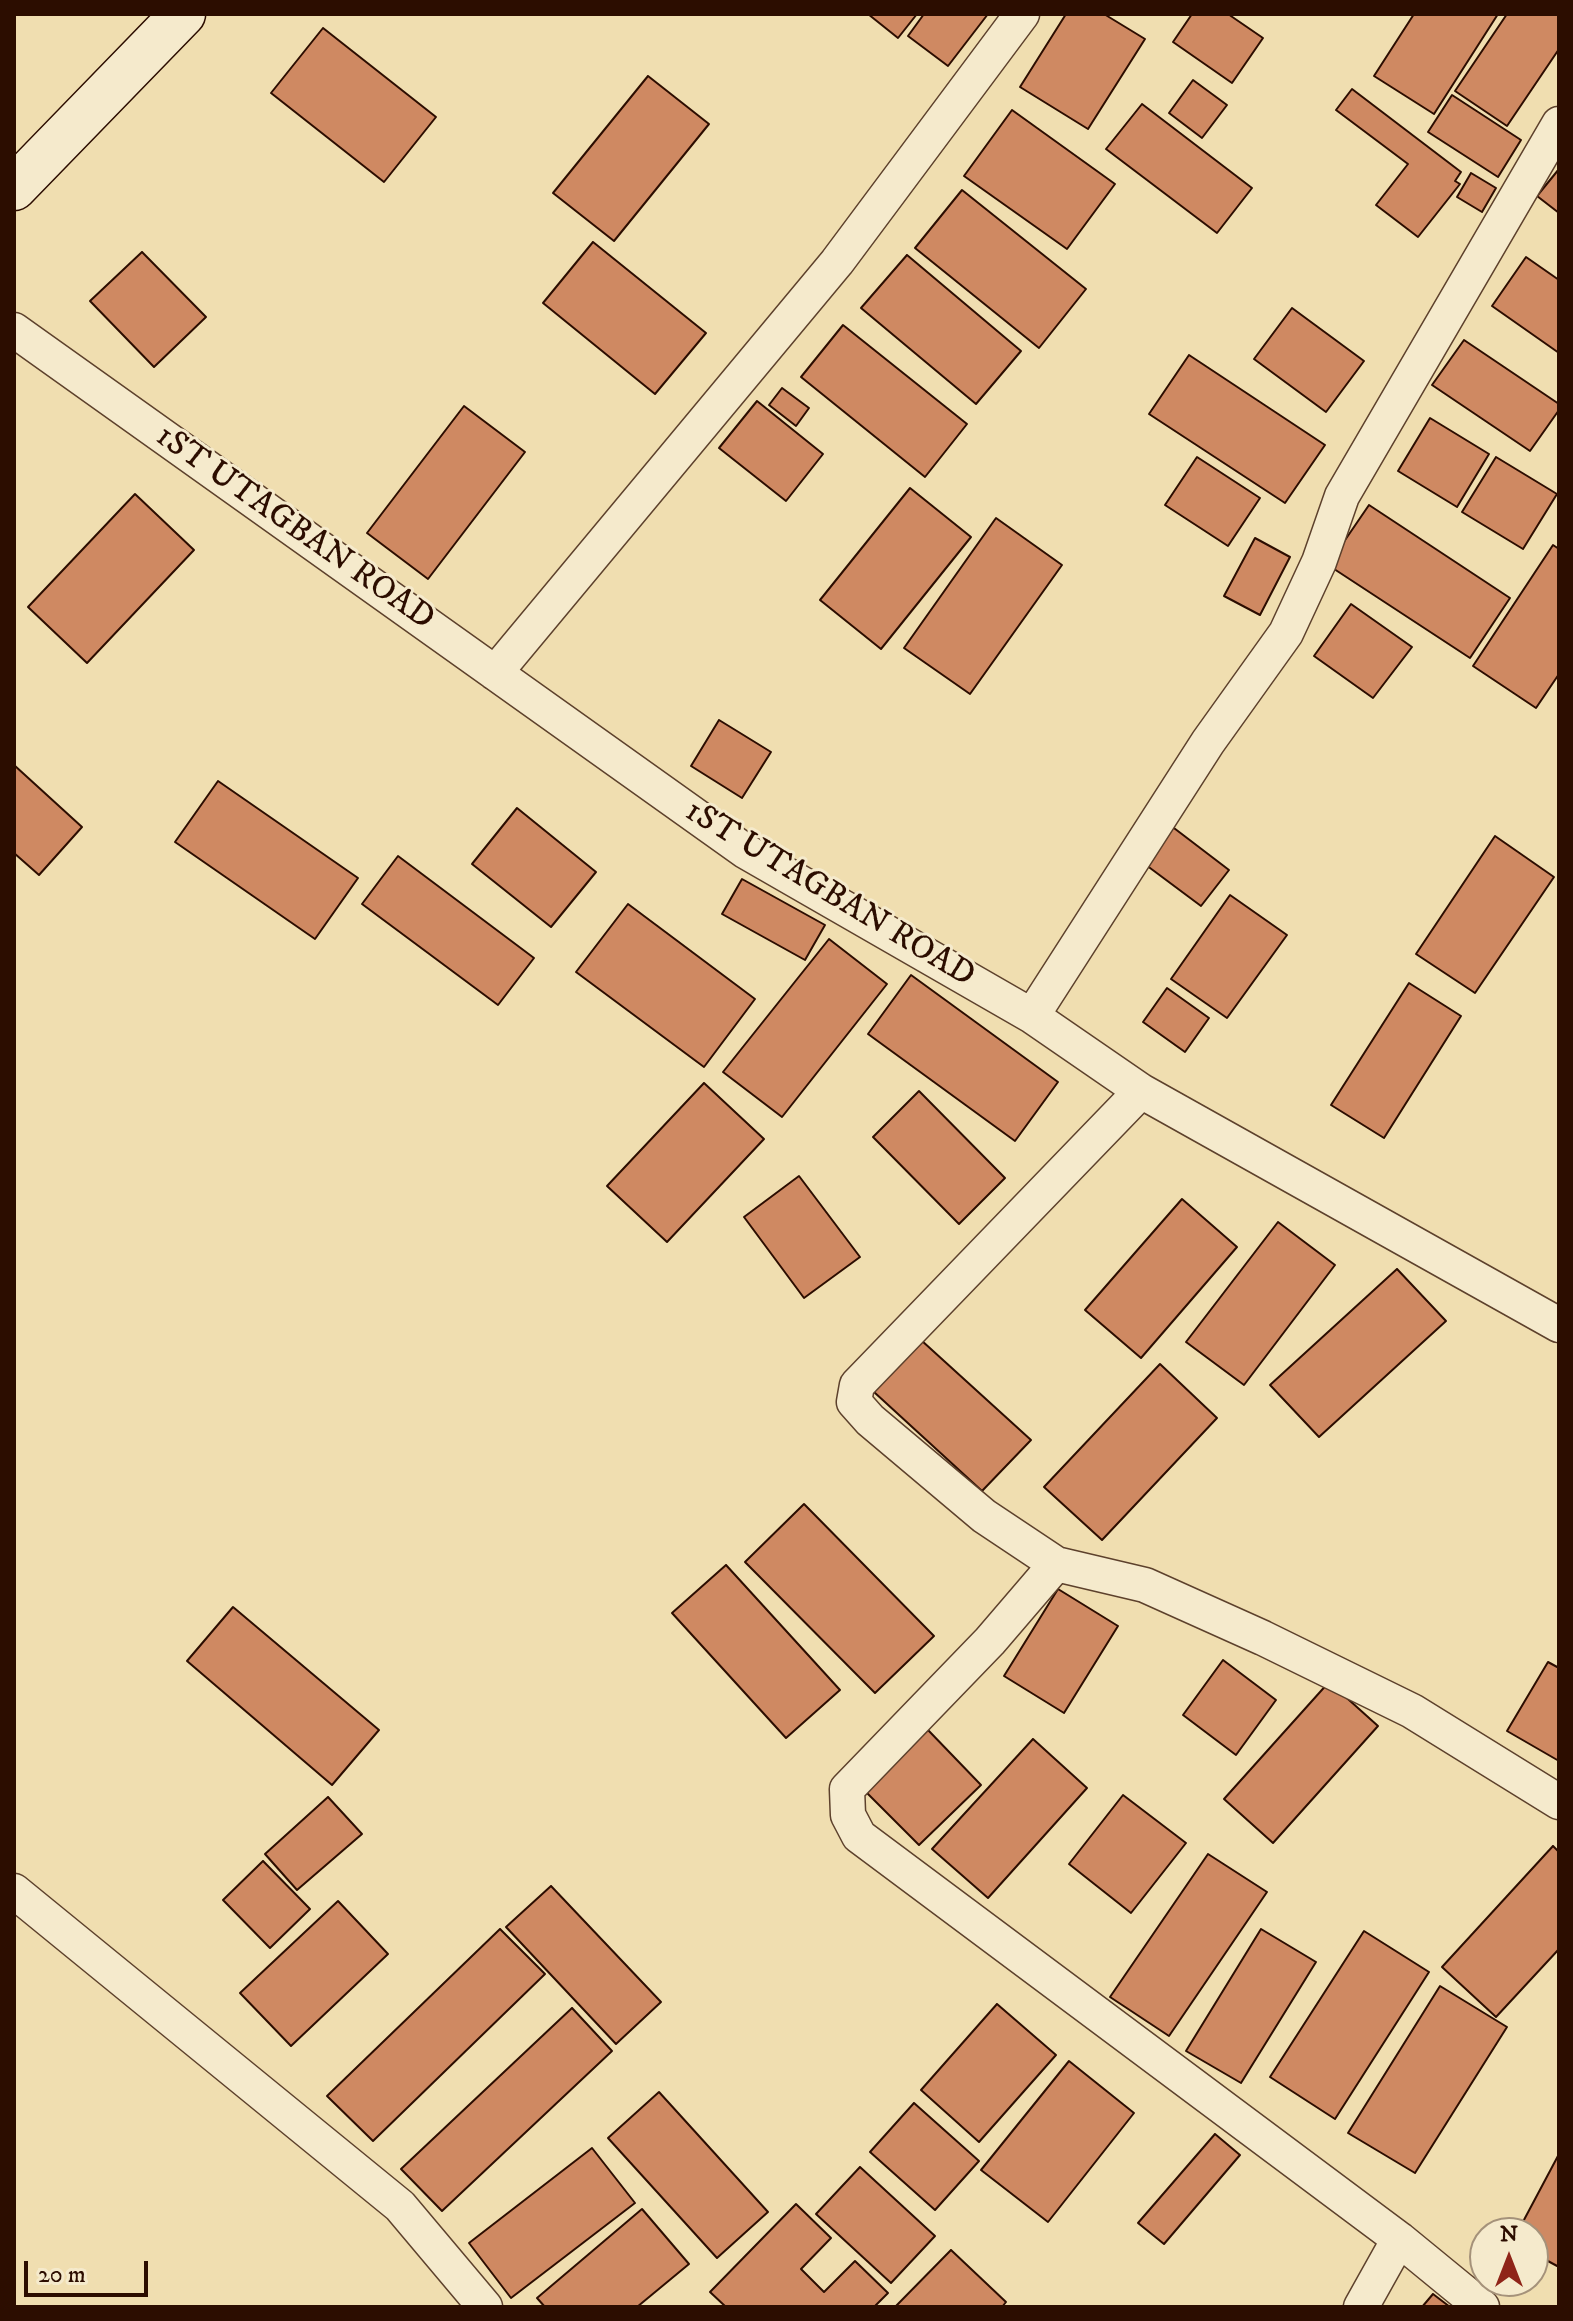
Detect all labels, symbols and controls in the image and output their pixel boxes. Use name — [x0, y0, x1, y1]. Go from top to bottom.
street label: 1ST UTAGBAN ROAD — [147, 417, 441, 641]
street label: 1ST UTAGBAN ROAD — [677, 792, 981, 998]
north arrow — [1469, 2217, 1549, 2297]
text: N — [1500, 2221, 1518, 2248]
scale bar — [28, 2245, 152, 2295]
text: 20 m — [38, 2260, 86, 2290]

